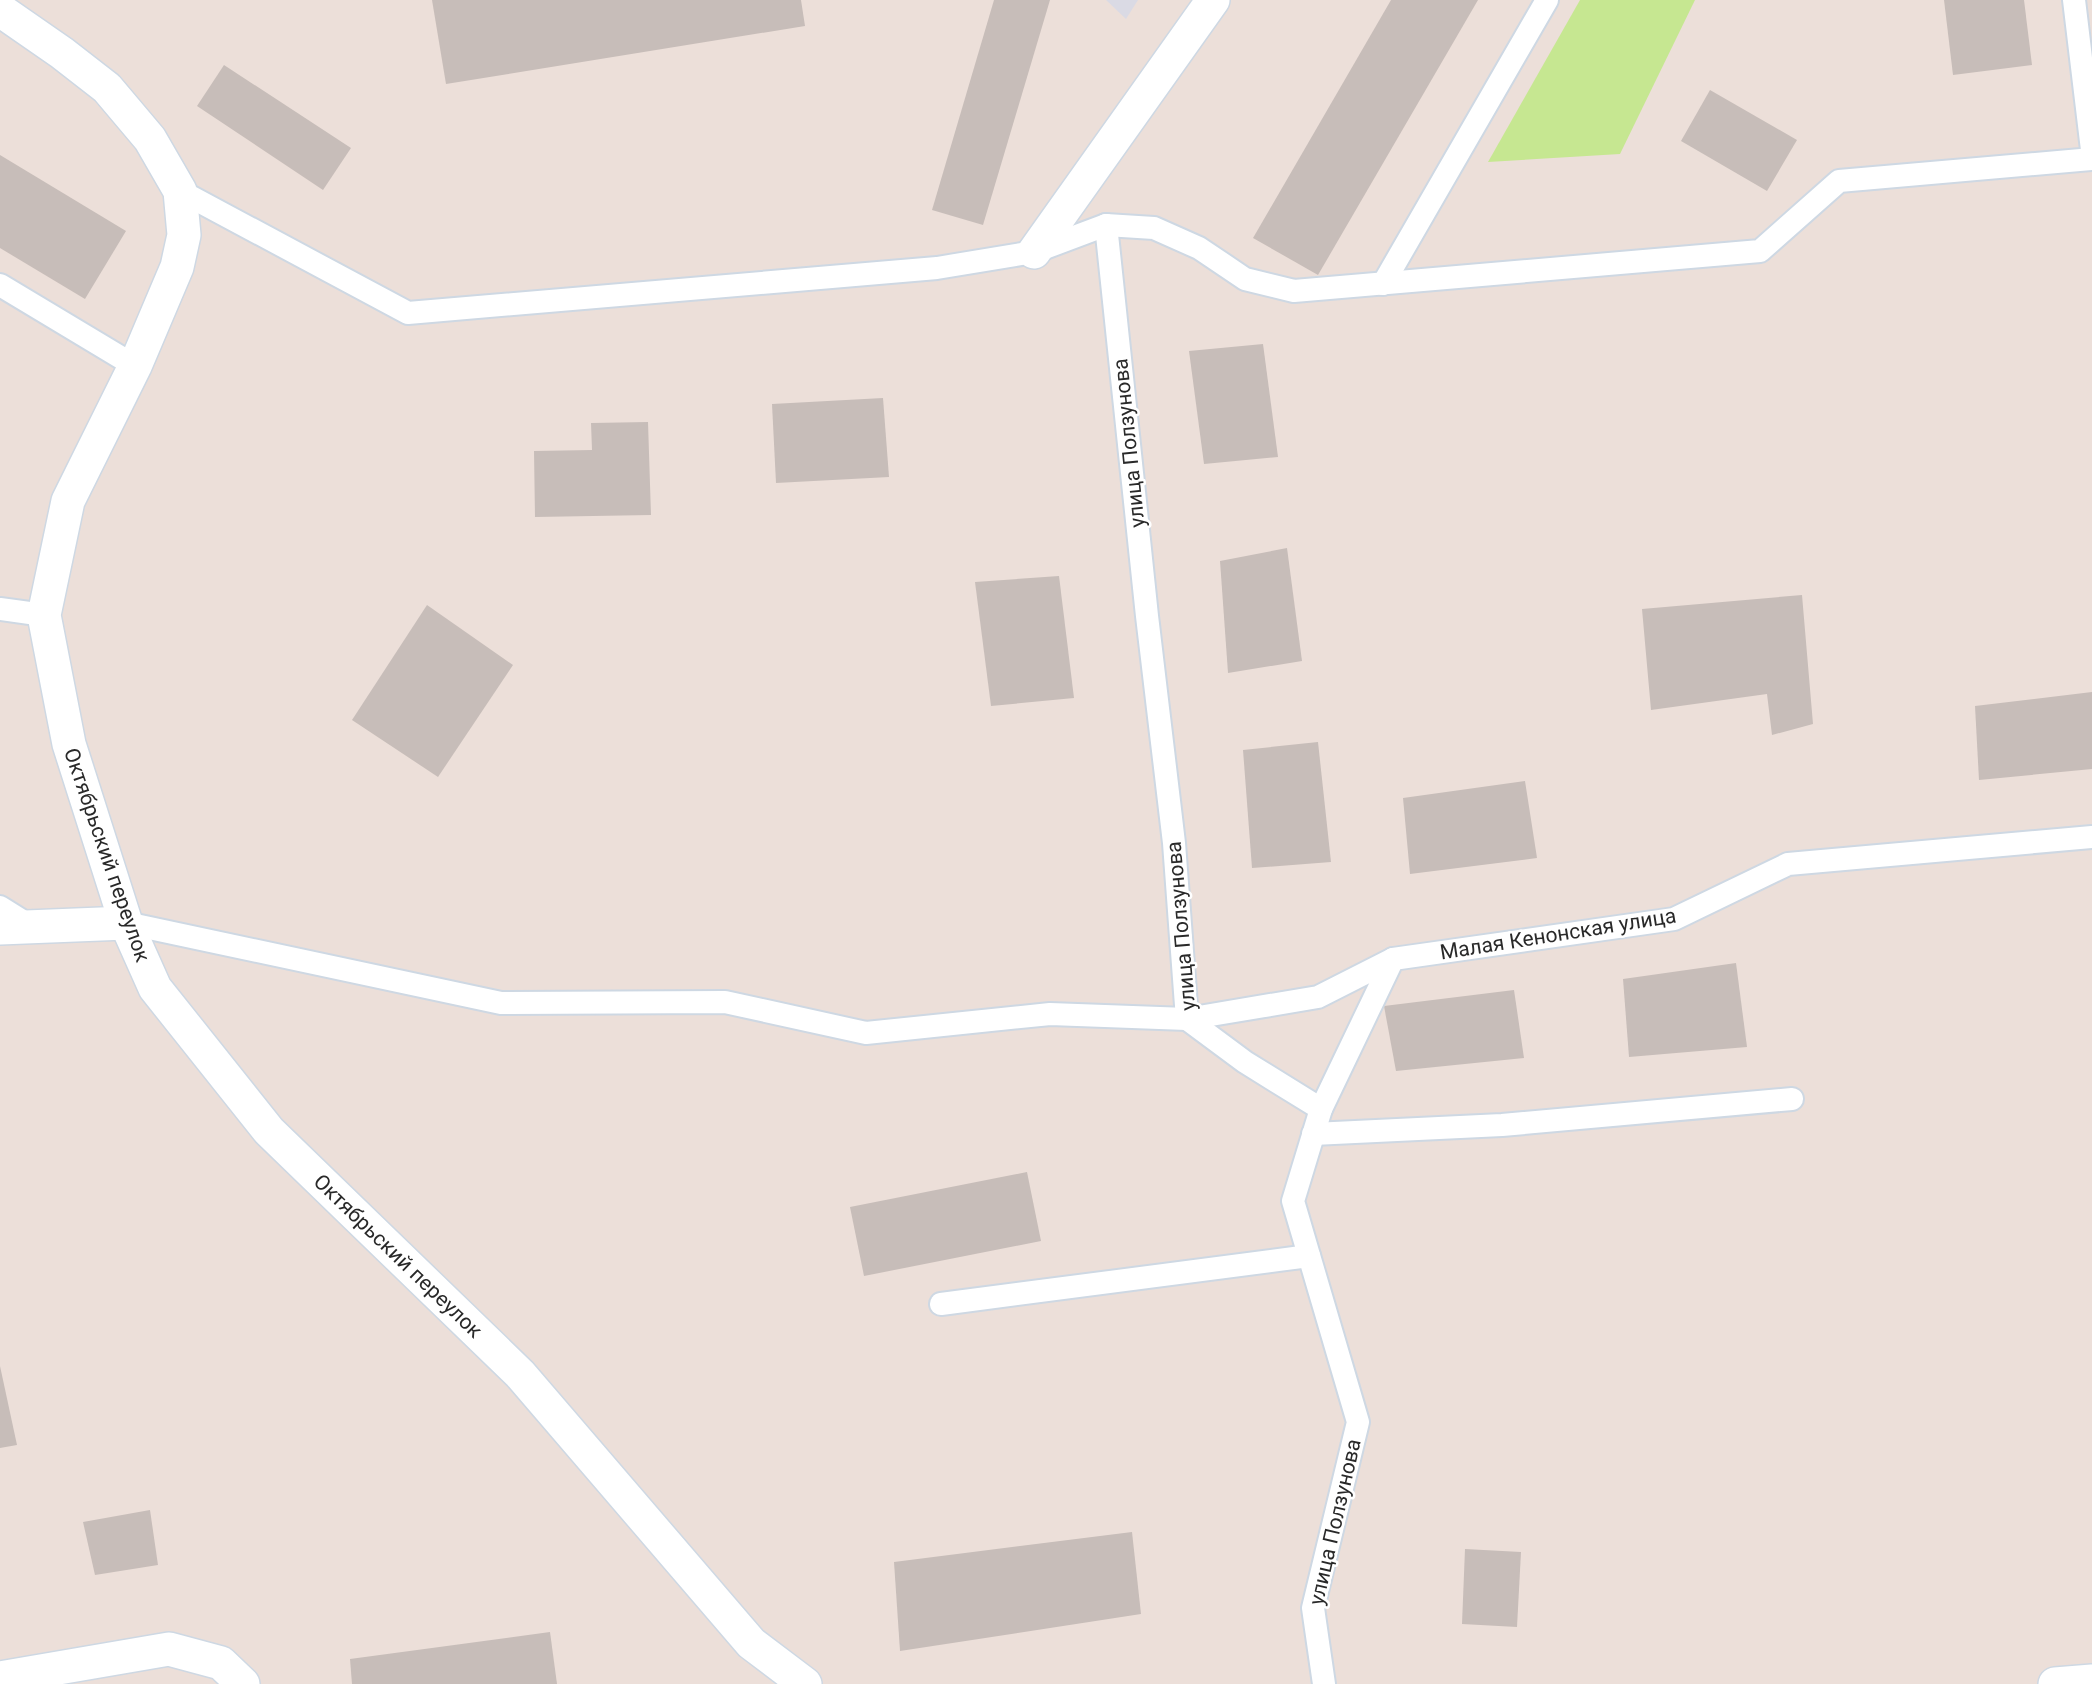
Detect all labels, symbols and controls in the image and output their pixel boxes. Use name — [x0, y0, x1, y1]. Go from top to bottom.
street label: улица Ползунова — [1108, 357, 1150, 529]
street label: Октябрьский переулок — [59, 745, 155, 966]
street label: улица Ползунова — [1162, 840, 1200, 1012]
street label: Малая Кенонская улица — [1438, 903, 1678, 965]
street label: Октябрьский переулок — [309, 1169, 488, 1343]
street label: улица Ползунова — [1304, 1437, 1366, 1607]

